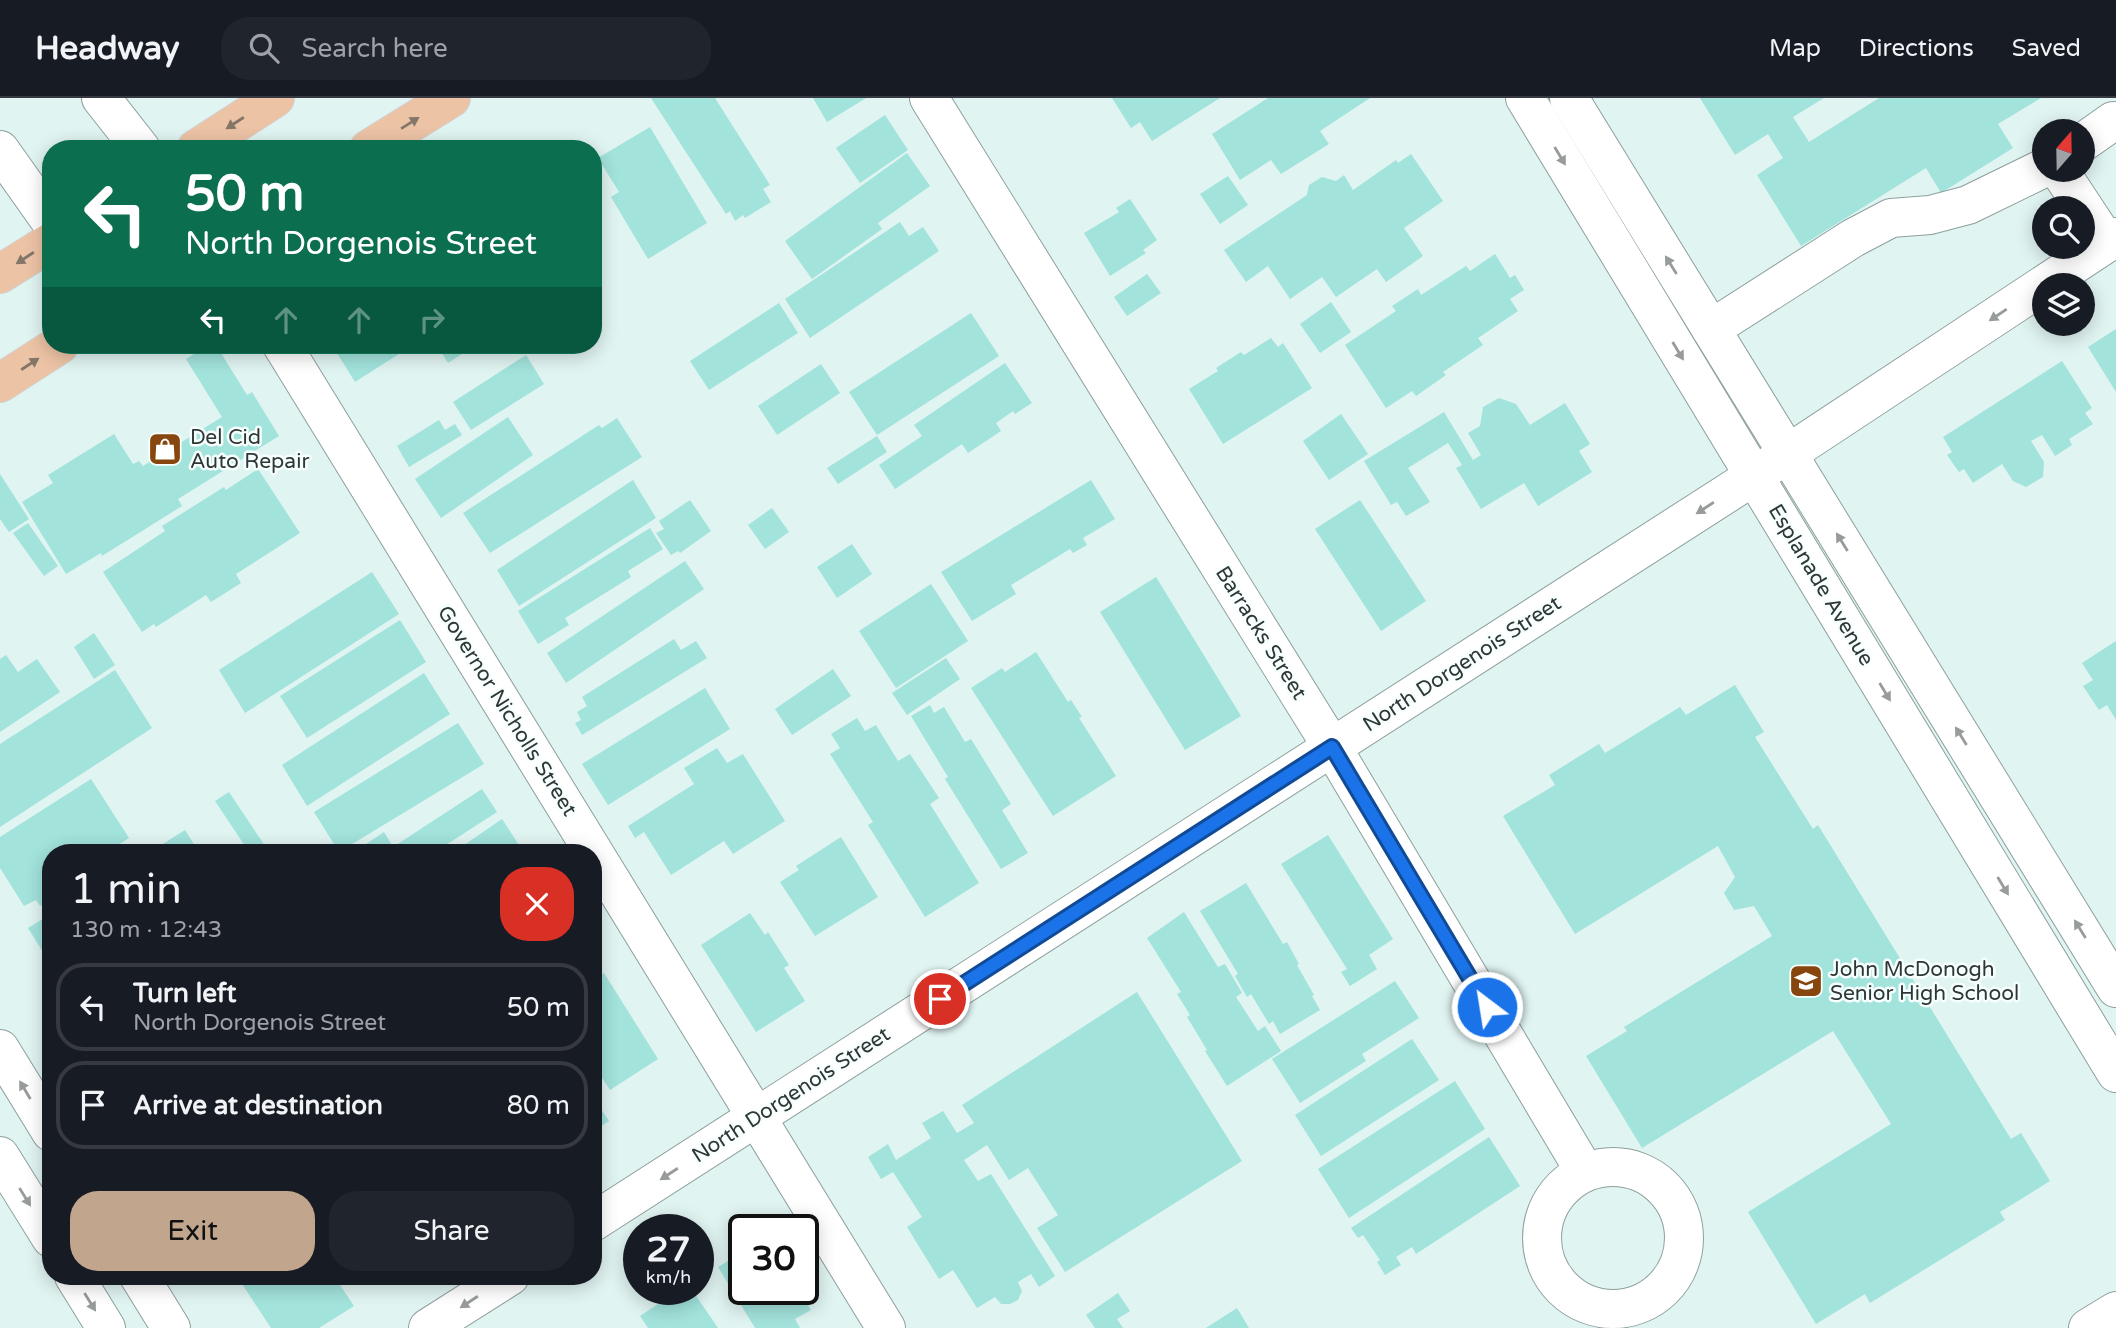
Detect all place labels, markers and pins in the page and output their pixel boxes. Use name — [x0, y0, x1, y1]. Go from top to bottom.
place label: Del Cid Auto Repair — [190, 425, 309, 474]
shop icon: Del Cid Auto Repair — [146, 430, 184, 468]
place label: John McDonogh Senior High School — [1830, 957, 2019, 1006]
school or university icon: John McDonogh Senior High School — [1787, 962, 1825, 1000]
pin — [910, 969, 970, 1029]

